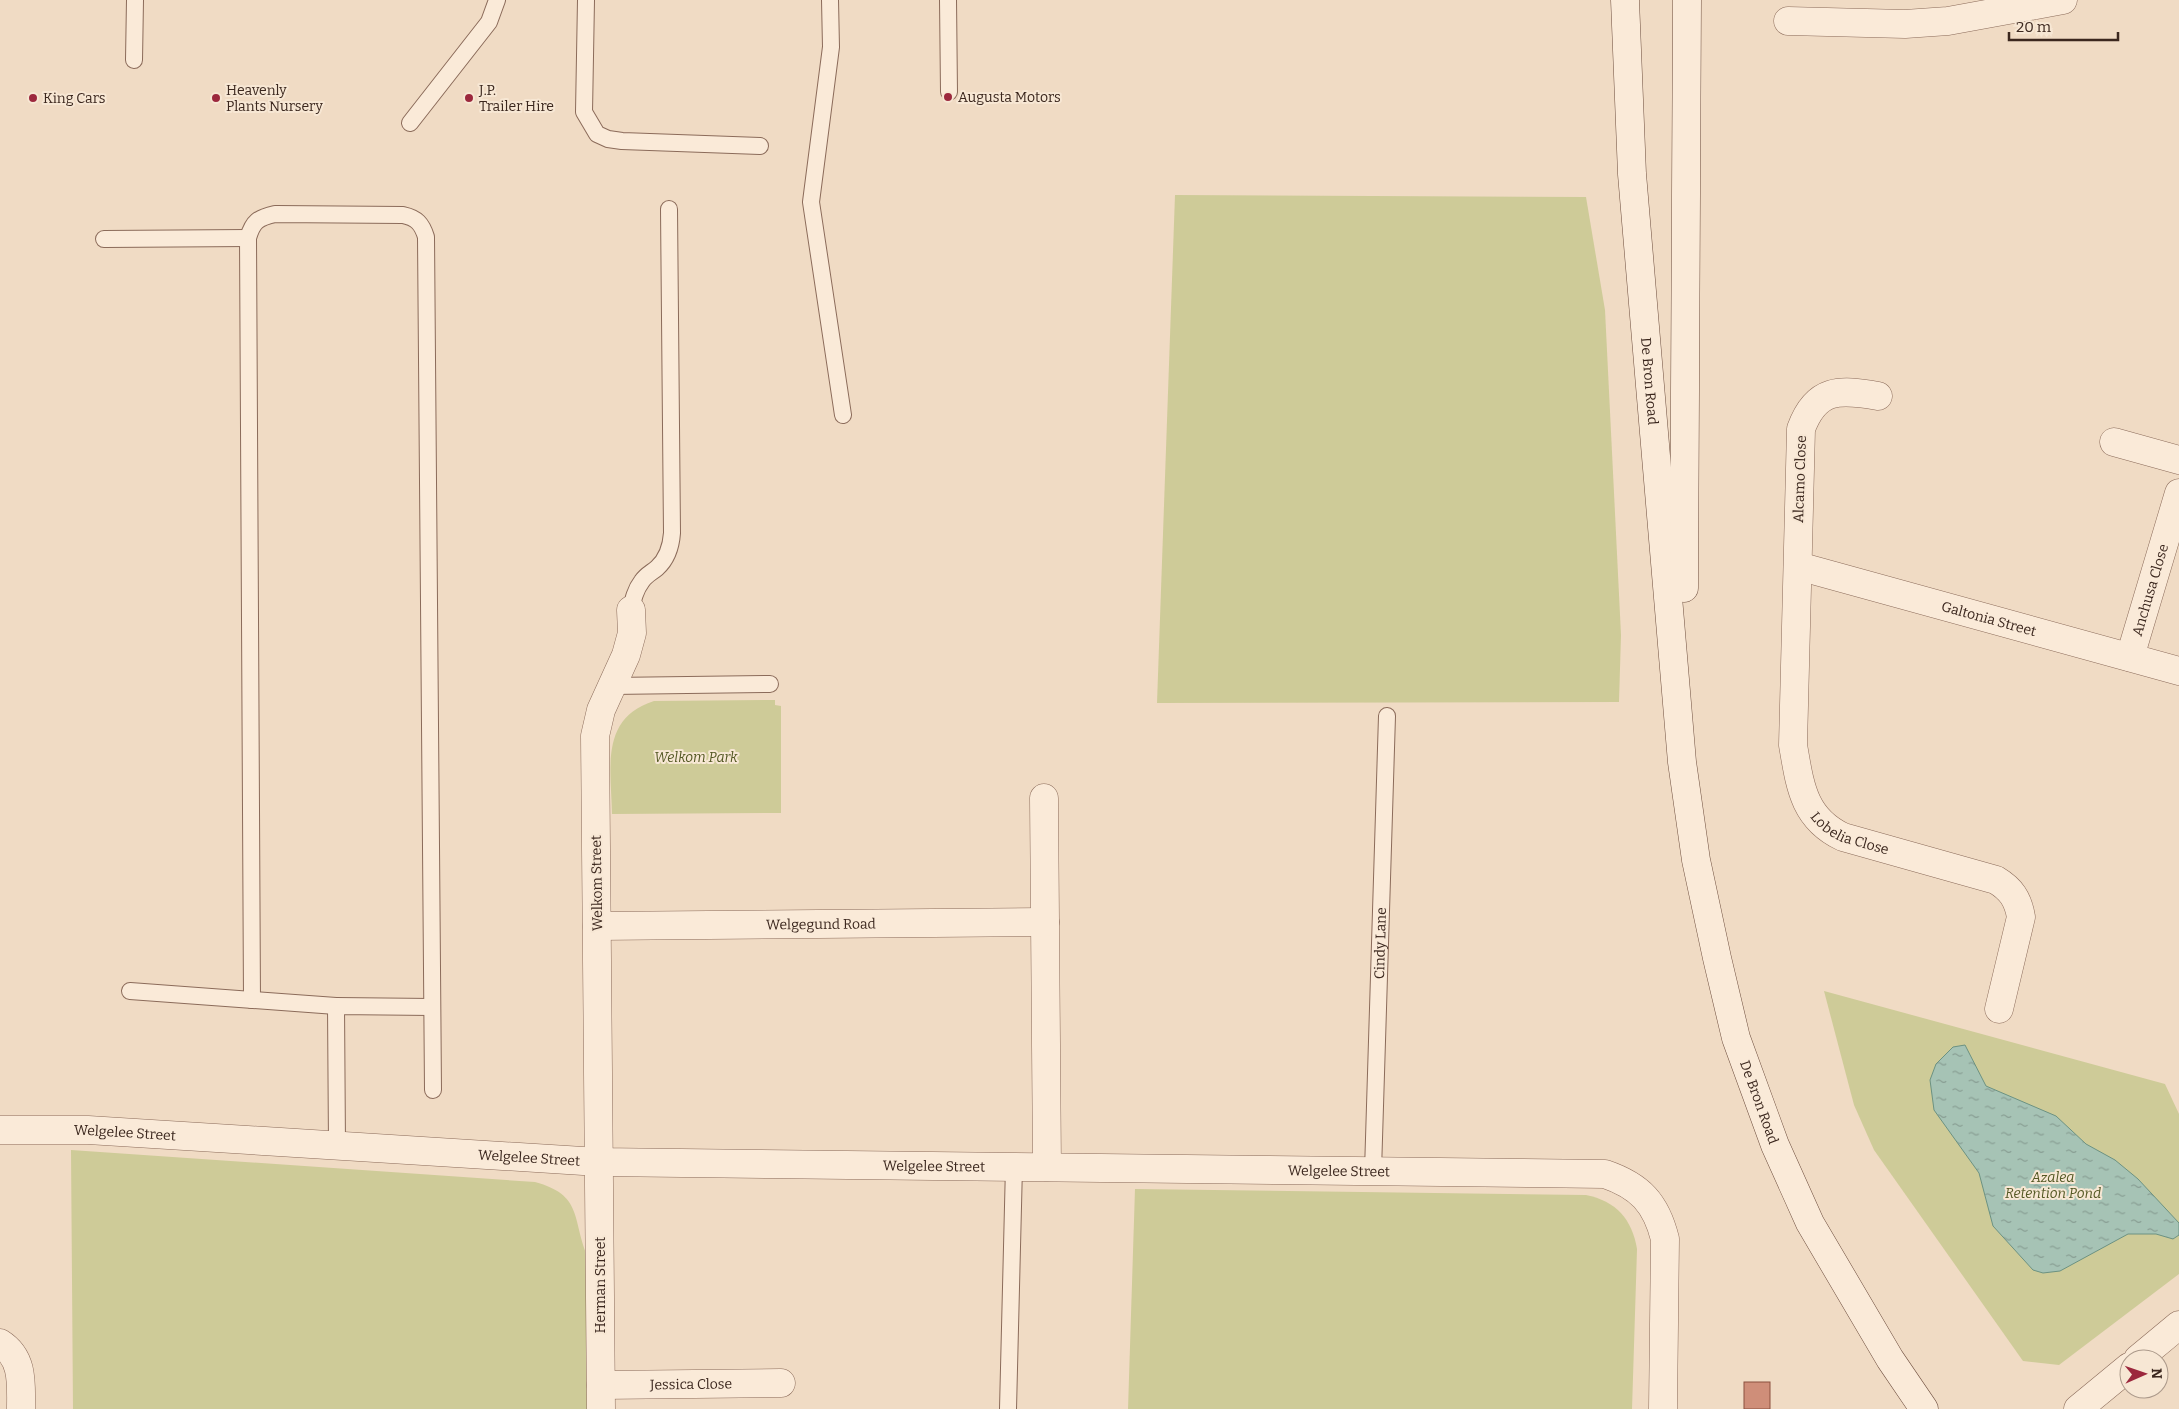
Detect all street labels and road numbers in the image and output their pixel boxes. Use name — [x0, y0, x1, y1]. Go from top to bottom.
street label: De Bron Road — [1637, 337, 1662, 426]
street label: Alcamo Close — [1790, 435, 1810, 523]
street label: Anchusa Close — [2128, 542, 2172, 638]
street label: Galtonia Street — [1939, 597, 2038, 640]
street label: Lobelia Close — [1807, 808, 1891, 858]
street label: Welkom Street — [588, 835, 606, 931]
street label: Cindy Lane — [1370, 907, 1390, 979]
street label: Welgegund Road — [766, 915, 876, 933]
street label: De Bron Road — [1736, 1058, 1782, 1146]
street label: Welgelee Street — [74, 1121, 176, 1144]
street label: Welgelee Street — [478, 1146, 581, 1169]
street label: Welgelee Street — [883, 1157, 985, 1175]
street label: Welgelee Street — [1288, 1162, 1390, 1180]
street label: Herman Street — [592, 1237, 609, 1333]
street label: Jessica Close — [649, 1375, 732, 1393]

